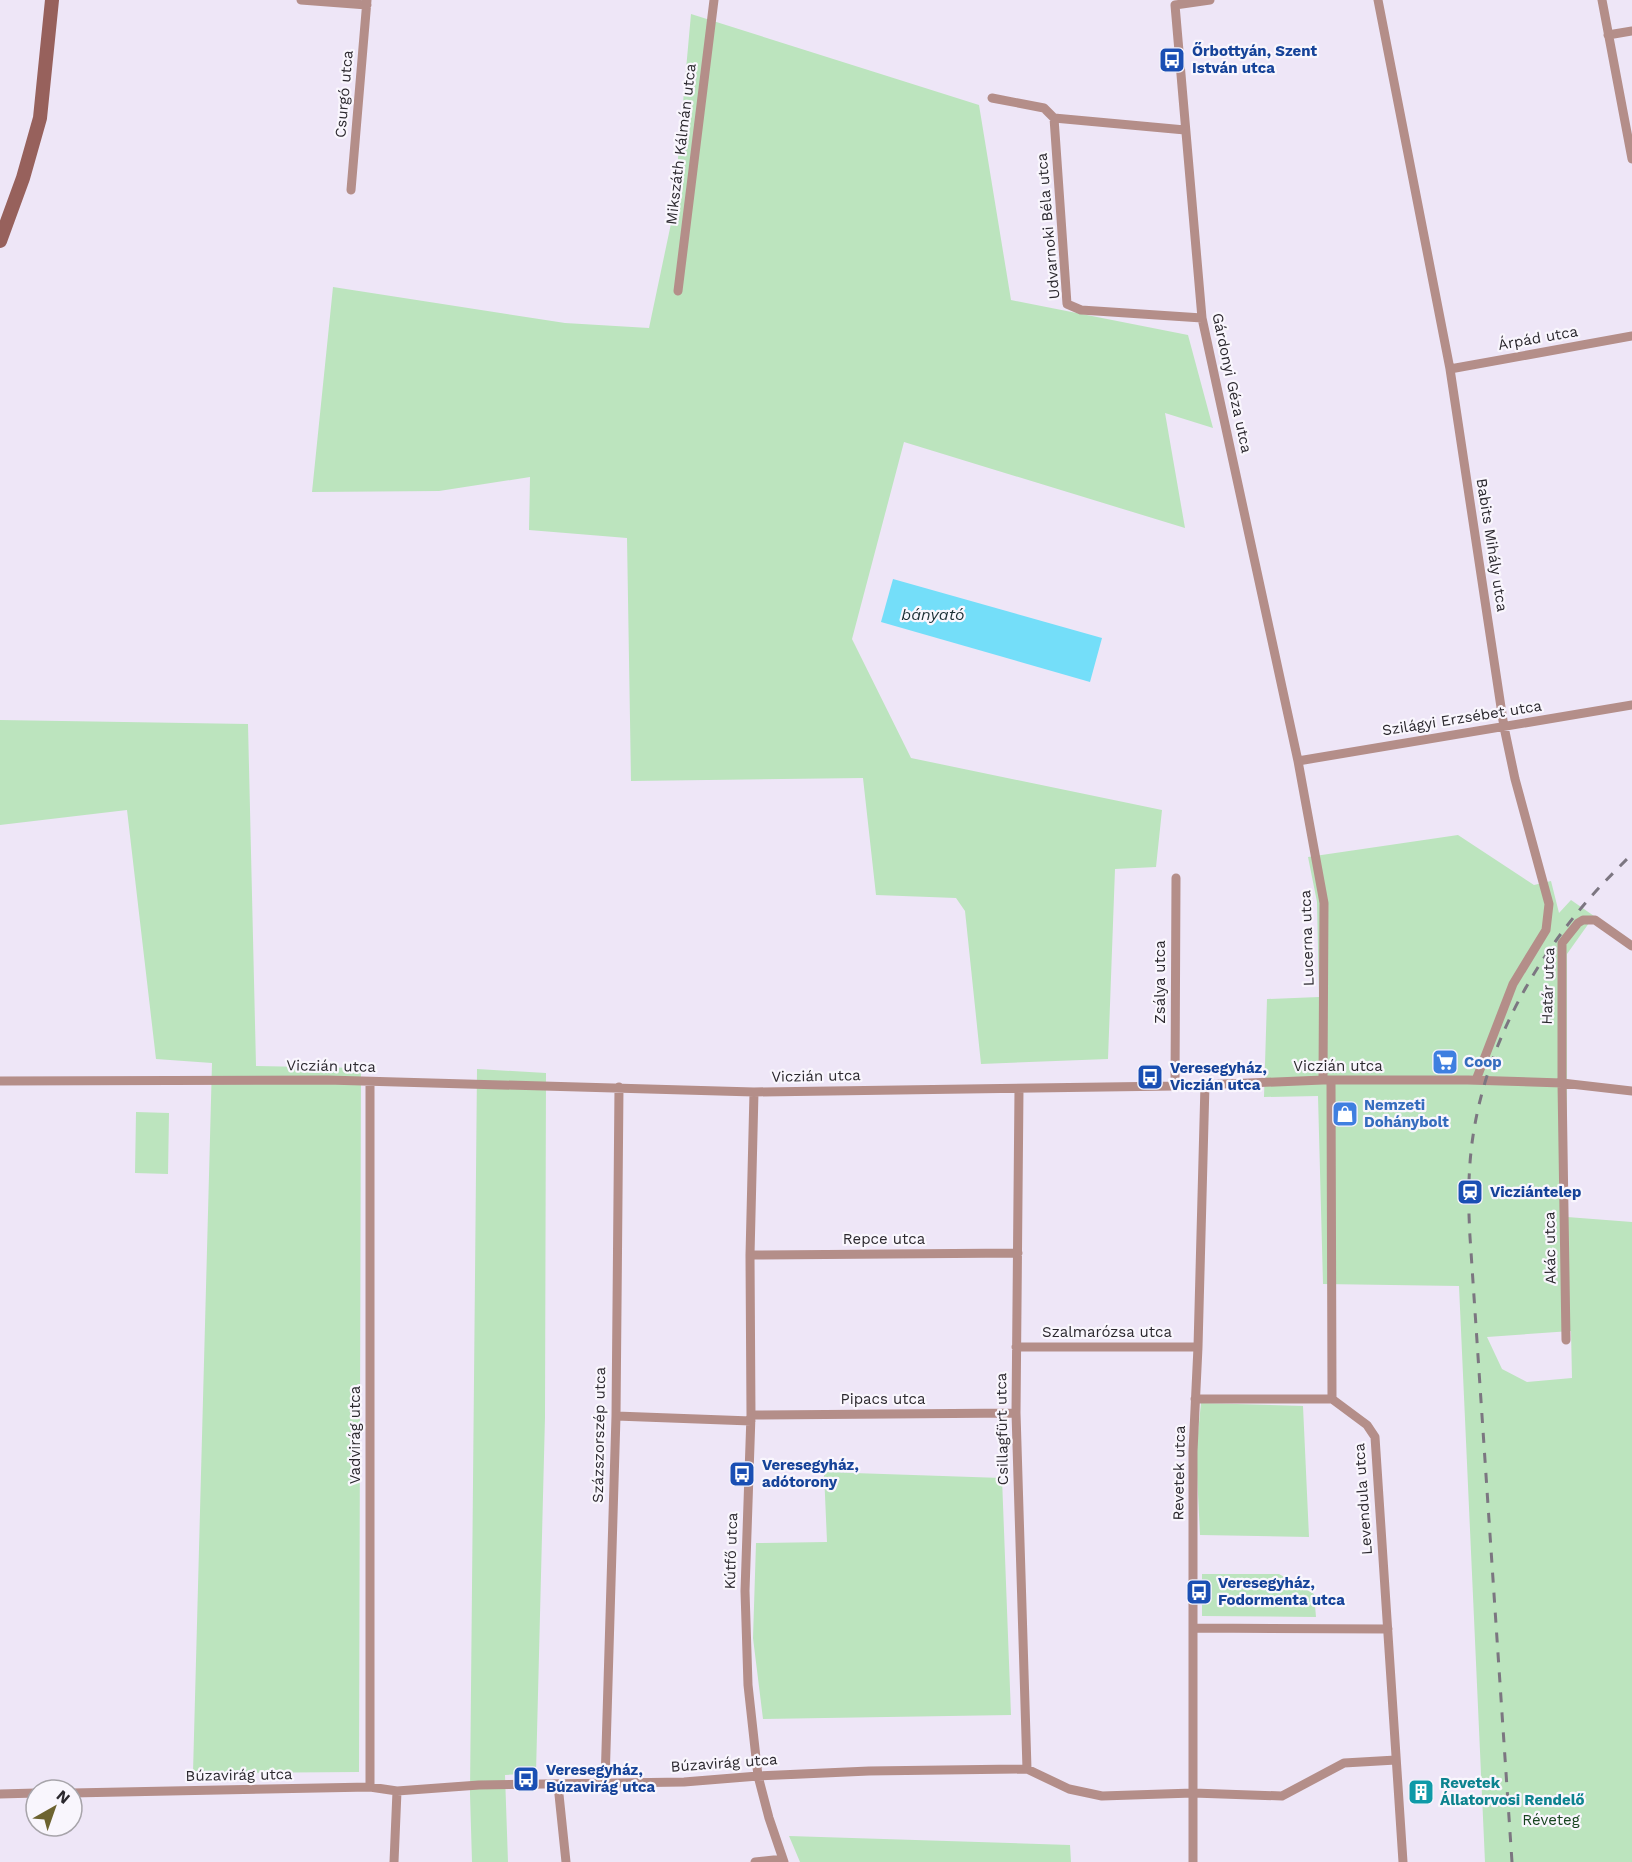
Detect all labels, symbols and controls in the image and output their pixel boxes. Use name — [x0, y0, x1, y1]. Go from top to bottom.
place label: Őrbottyán, Szent István utca — [1192, 42, 1318, 77]
bus stop icon: Őrbottyán, Szent István utca — [1157, 45, 1187, 75]
street label: Csurgó utca — [331, 49, 357, 138]
street label: Mikszáth Kálmán utca — [662, 62, 700, 226]
street label: Udvarnoki Béla utca — [1033, 152, 1063, 300]
street label: Gárdonyi Géza utca — [1208, 311, 1256, 455]
street label: Árpád utca — [1497, 322, 1580, 354]
street label: Babits Mihály utca — [1473, 477, 1512, 613]
water label: bányató — [901, 605, 965, 624]
street label: Szilágyi Erzsébet utca — [1381, 696, 1544, 740]
street label: Lucerna utca — [1296, 889, 1318, 986]
street label: Zsálya utca — [1151, 940, 1169, 1024]
street label: Határ utca — [1538, 947, 1558, 1025]
supermarket icon: Coop — [1430, 1047, 1460, 1077]
place label: Coop — [1464, 1053, 1502, 1071]
street label: Viczián utca — [286, 1056, 376, 1076]
street label: Viczián utca — [1293, 1057, 1383, 1075]
place label: Veresegyház, Viczián utca — [1170, 1059, 1267, 1094]
bus stop icon: Veresegyház, Viczián utca — [1135, 1062, 1165, 1092]
street label: Viczián utca — [771, 1066, 861, 1086]
place label: Nemzeti Dohánybolt — [1364, 1096, 1449, 1131]
shop icon: Nemzeti Dohánybolt — [1330, 1099, 1360, 1129]
station icon: Vicziántelep — [1455, 1177, 1485, 1207]
place label: Vicziántelep — [1490, 1183, 1581, 1201]
street label: Akác utca — [1540, 1211, 1560, 1285]
street label: Repce utca — [843, 1230, 926, 1248]
street label: Szalmarózsa utca — [1042, 1323, 1172, 1341]
street label: Százszorszép utca — [589, 1366, 609, 1503]
street label: Csillagfürt utca — [992, 1372, 1012, 1485]
street label: Vadvirág utca — [346, 1385, 364, 1484]
street label: Pipacs utca — [841, 1390, 926, 1408]
street label: Revetek utca — [1169, 1425, 1189, 1521]
street label: Levendula utca — [1350, 1442, 1376, 1555]
place label: Veresegyház, adótorony — [762, 1456, 859, 1491]
bus stop icon: Veresegyház, adótorony — [727, 1459, 757, 1489]
street label: Kútfő utca — [721, 1512, 741, 1590]
place label: Veresegyház, Fodormenta utca — [1218, 1574, 1345, 1609]
bus stop icon: Veresegyház, Fodormenta utca — [1184, 1577, 1214, 1607]
street label: Búzavirág utca — [670, 1750, 779, 1776]
place label: Veresegyház, Búzavirág utca — [546, 1761, 656, 1796]
bus stop icon: Veresegyház, Búzavirág utca — [511, 1764, 541, 1794]
street label: Búzavirág utca — [185, 1765, 293, 1785]
place label: Revetek Állatorvosi Rendelő — [1440, 1774, 1585, 1809]
building icon: Revetek Állatorvosi Rendelő — [1406, 1777, 1436, 1807]
north arrow — [24, 1778, 84, 1838]
text: N — [53, 1786, 74, 1808]
park label: Réveteg — [1522, 1811, 1580, 1829]

